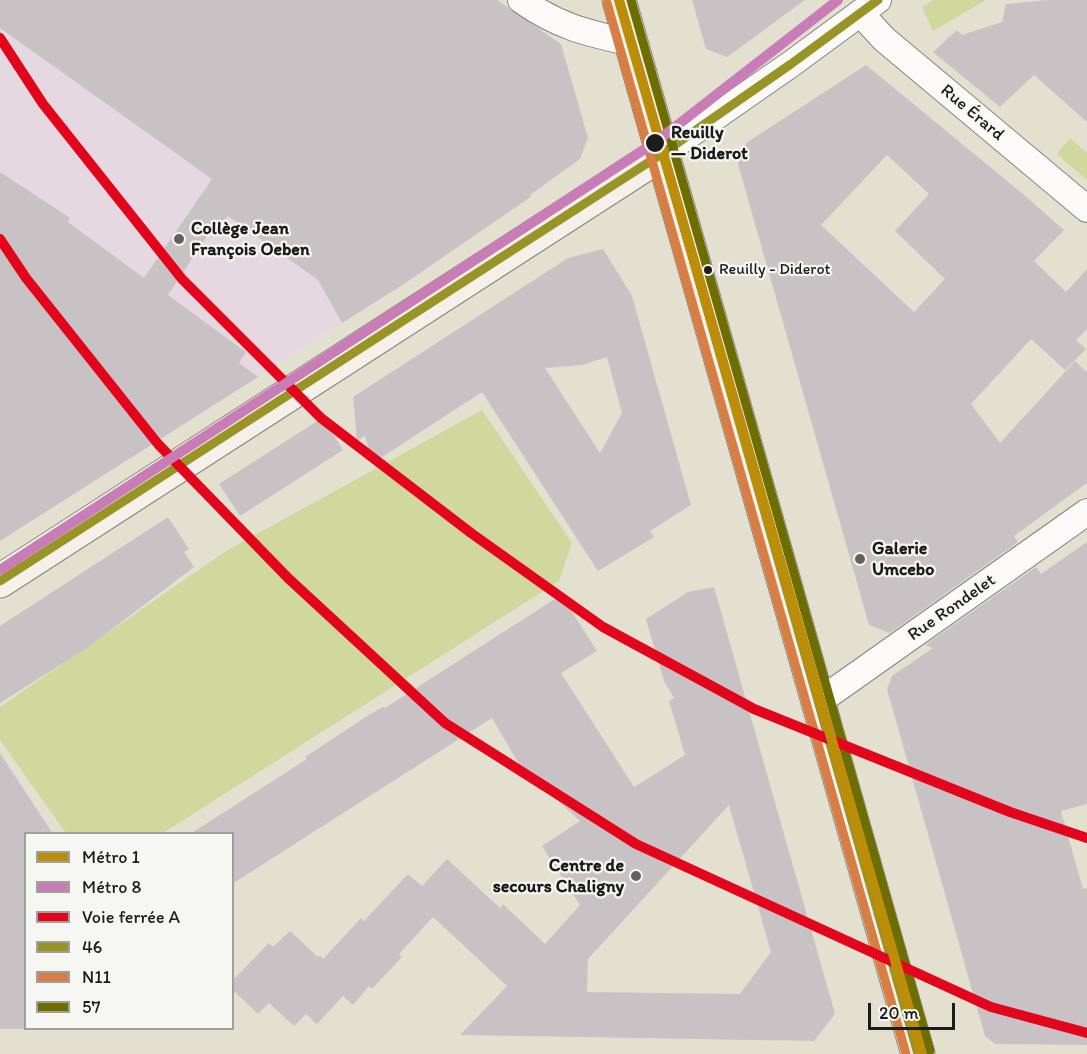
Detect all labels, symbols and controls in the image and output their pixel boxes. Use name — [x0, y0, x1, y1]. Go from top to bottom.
street label: Rue Érard — [936, 80, 1008, 146]
place label: Reuilly — Diderot — [671, 122, 748, 164]
marker: Reuilly — Diderot — [644, 132, 666, 154]
place label: Collège Jean François Oeben — [191, 218, 309, 260]
marker: Collège Jean François Oeben — [172, 232, 186, 246]
place label: Reuilly - Diderot — [719, 260, 831, 280]
marker: Reuilly - Diderot — [702, 264, 714, 276]
place label: Galerie Umcebo — [872, 538, 934, 580]
marker: Galerie Umcebo — [853, 552, 867, 566]
street label: Rue Rondelet — [904, 570, 1000, 646]
legend — [24, 832, 234, 1030]
text: Métro 1 — [82, 846, 140, 868]
place label: Centre de secours Chaligny — [493, 855, 624, 898]
marker: Centre de secours Chaligny — [629, 869, 643, 883]
text: Métro 8 — [82, 876, 141, 898]
text: Voie ferrée A — [82, 906, 180, 928]
text: 46 — [82, 936, 102, 958]
text: N11 — [82, 966, 111, 988]
scale bar — [871, 991, 958, 1029]
text: 57 — [82, 996, 100, 1018]
text: 20 m — [879, 1002, 919, 1024]

